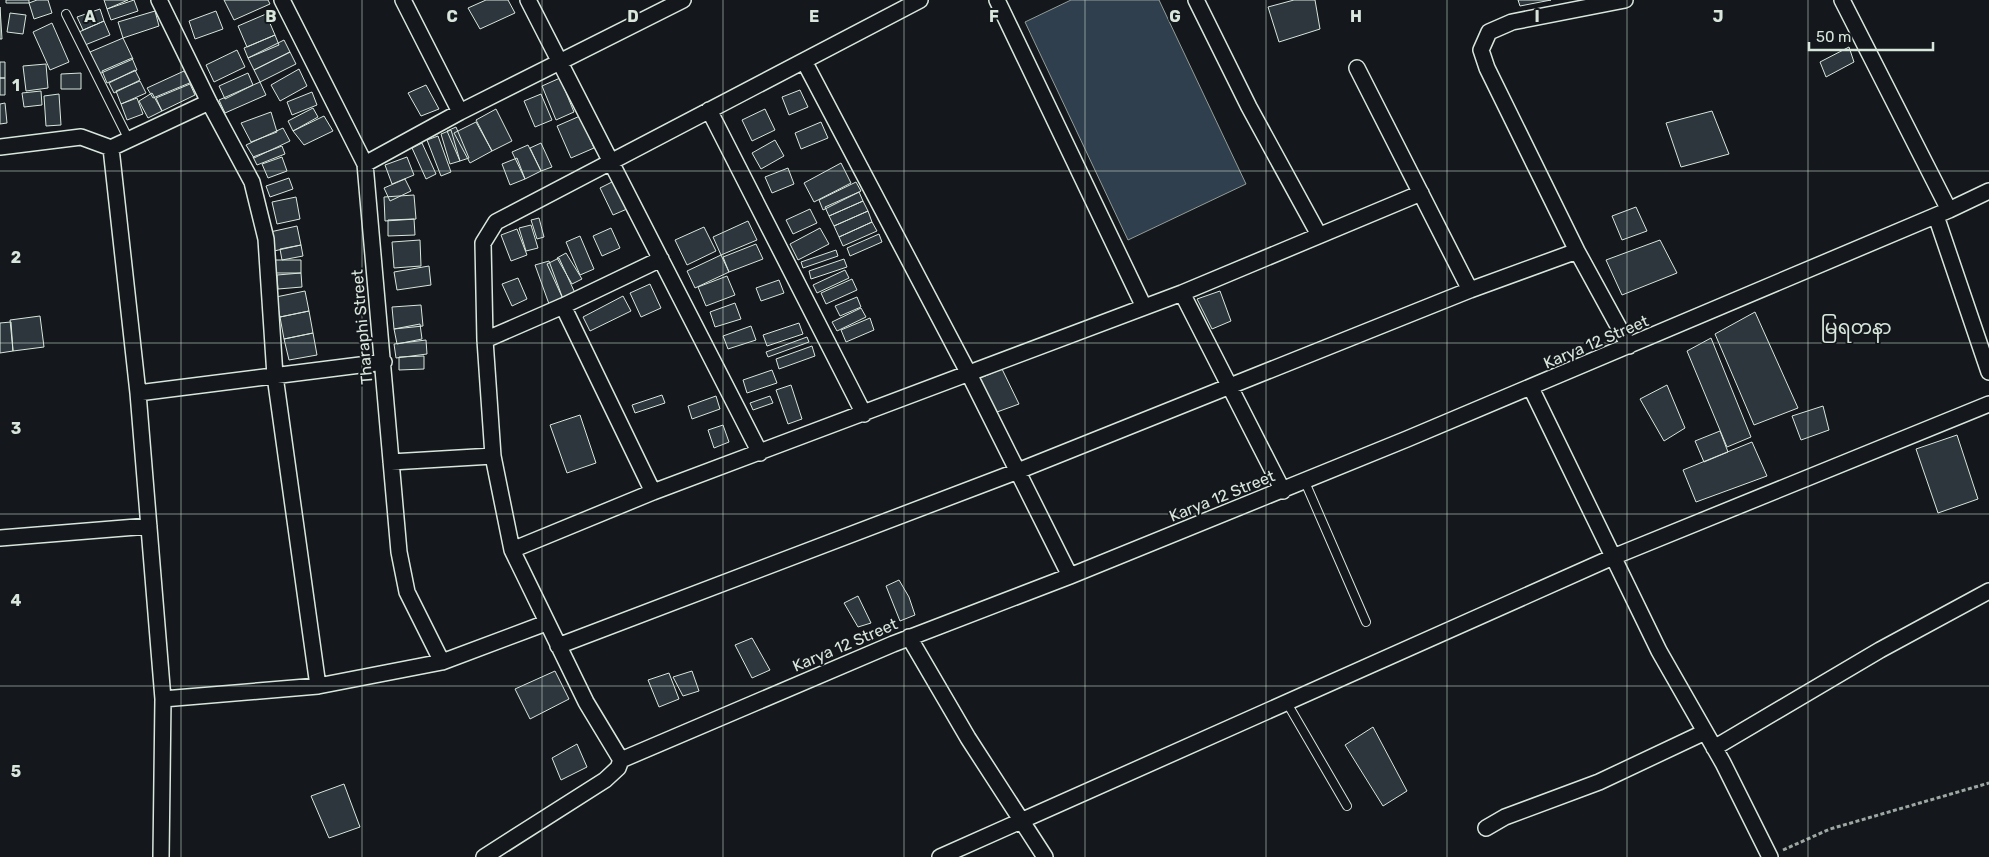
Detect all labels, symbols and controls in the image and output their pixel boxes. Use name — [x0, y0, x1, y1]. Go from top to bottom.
text: A — [84, 7, 96, 26]
text: B — [265, 7, 277, 26]
text: C — [446, 7, 458, 26]
text: D — [627, 7, 639, 26]
text: E — [809, 7, 819, 26]
text: F — [989, 7, 999, 26]
text: G — [1169, 7, 1181, 26]
text: H — [1350, 7, 1362, 26]
text: I — [1534, 7, 1540, 26]
text: J — [1713, 7, 1723, 26]
scale bar — [1809, 20, 1933, 52]
text: 50 m — [1816, 28, 1851, 46]
text: 1 — [12, 76, 20, 95]
text: 2 — [11, 248, 21, 267]
street label: Tharaphi Street — [347, 269, 377, 385]
street label: Karya 12 Street — [1541, 311, 1651, 373]
district label: မြရတနာ — [1820, 314, 1892, 343]
text: 3 — [11, 419, 21, 438]
street label: Karya 12 Street — [1166, 466, 1278, 526]
text: 4 — [11, 591, 22, 610]
street label: Karya 12 Street — [790, 614, 900, 676]
text: 5 — [11, 762, 21, 781]

